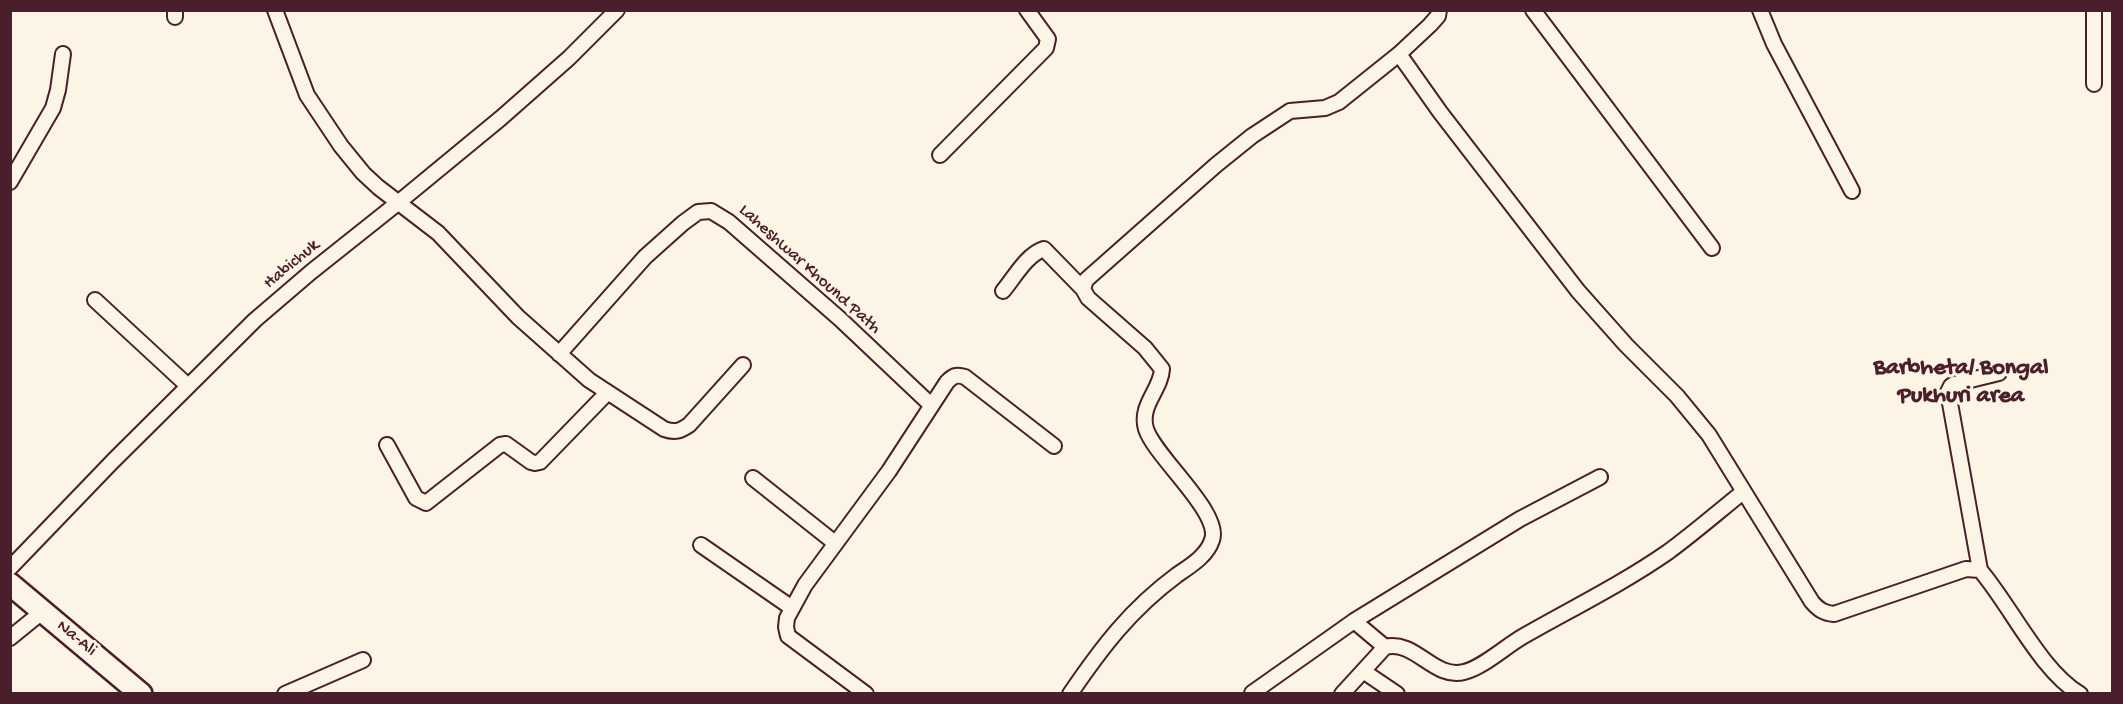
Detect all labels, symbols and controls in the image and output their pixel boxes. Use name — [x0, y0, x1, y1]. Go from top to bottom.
street label: Laheshwar Khound Path — [733, 200, 885, 340]
street label: Habichuk — [260, 236, 324, 294]
district label: Barbheta/ Bongal Pukhuri area — [1874, 355, 2048, 411]
street label: Na-Ali — [51, 616, 101, 662]

